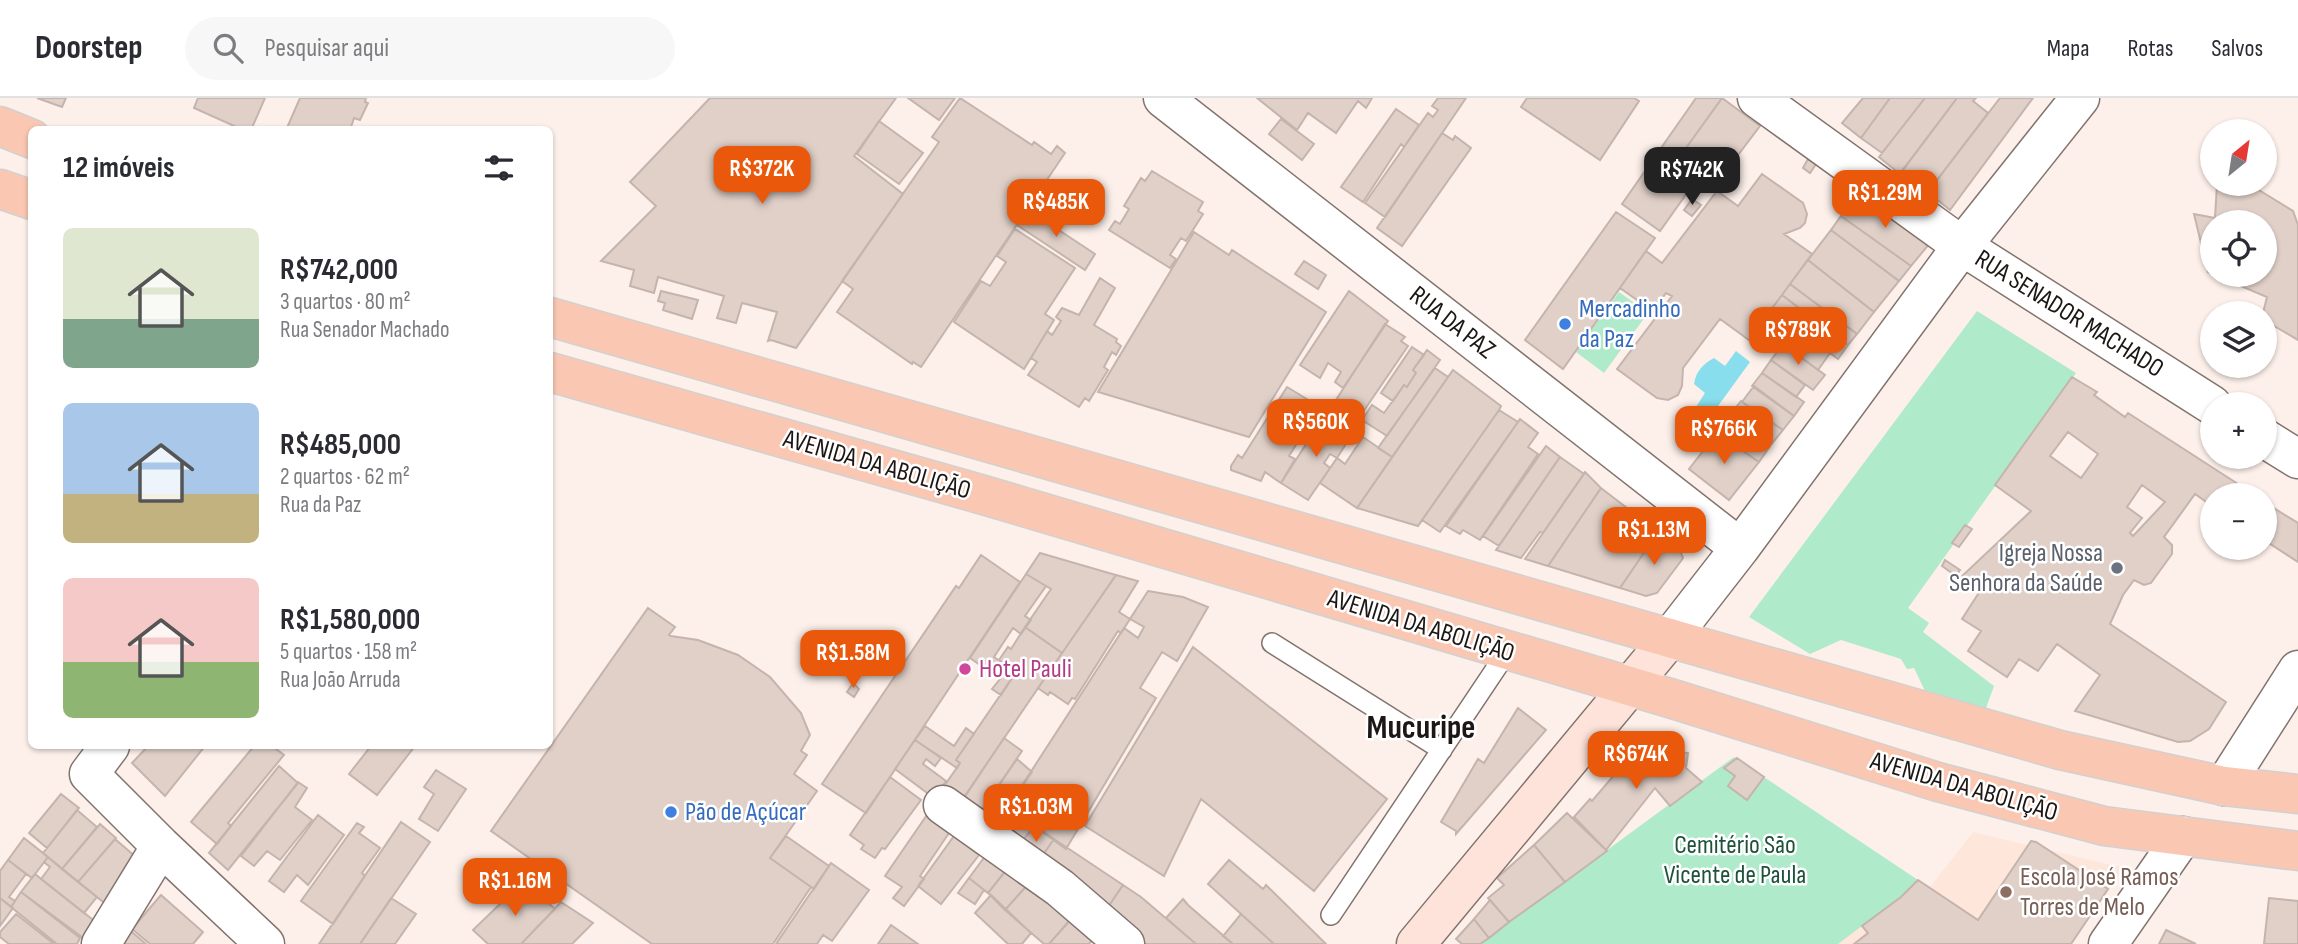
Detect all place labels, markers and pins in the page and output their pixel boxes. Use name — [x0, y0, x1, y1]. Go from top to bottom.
pin: R$372K — [705, 146, 819, 206]
pin: R$742K — [1635, 148, 1749, 207]
pin: R$1.29M — [1820, 170, 1950, 230]
pin: R$485K — [999, 180, 1113, 239]
place label: Mercadinho da Paz — [1579, 294, 1681, 355]
pin: R$789K — [1741, 308, 1855, 367]
marker: Mercadinho da Paz — [1557, 316, 1573, 332]
pin: R$560K — [1259, 400, 1373, 459]
pin: R$766K — [1667, 406, 1781, 466]
pin: R$1.13M — [1589, 508, 1719, 567]
place label: Igreja Nossa Senhora da Saúde — [1949, 538, 2103, 599]
marker: Igreja Nossa Senhora da Saúde — [2109, 560, 2125, 576]
pin: R$1.58M — [788, 630, 918, 690]
place label: Hotel Pauli — [979, 654, 1072, 685]
marker: Hotel Pauli — [957, 661, 973, 677]
pin: R$674K — [1579, 732, 1693, 791]
pin: R$1.03M — [971, 784, 1101, 844]
place label: Pão de Açúcar — [685, 797, 807, 828]
marker: Pão de Açúcar — [663, 804, 679, 820]
pin: R$1.16M — [450, 858, 580, 918]
place label: Escola José Ramos Torres de Melo — [2020, 862, 2179, 923]
marker: Escola José Ramos Torres de Melo — [1998, 884, 2014, 900]

